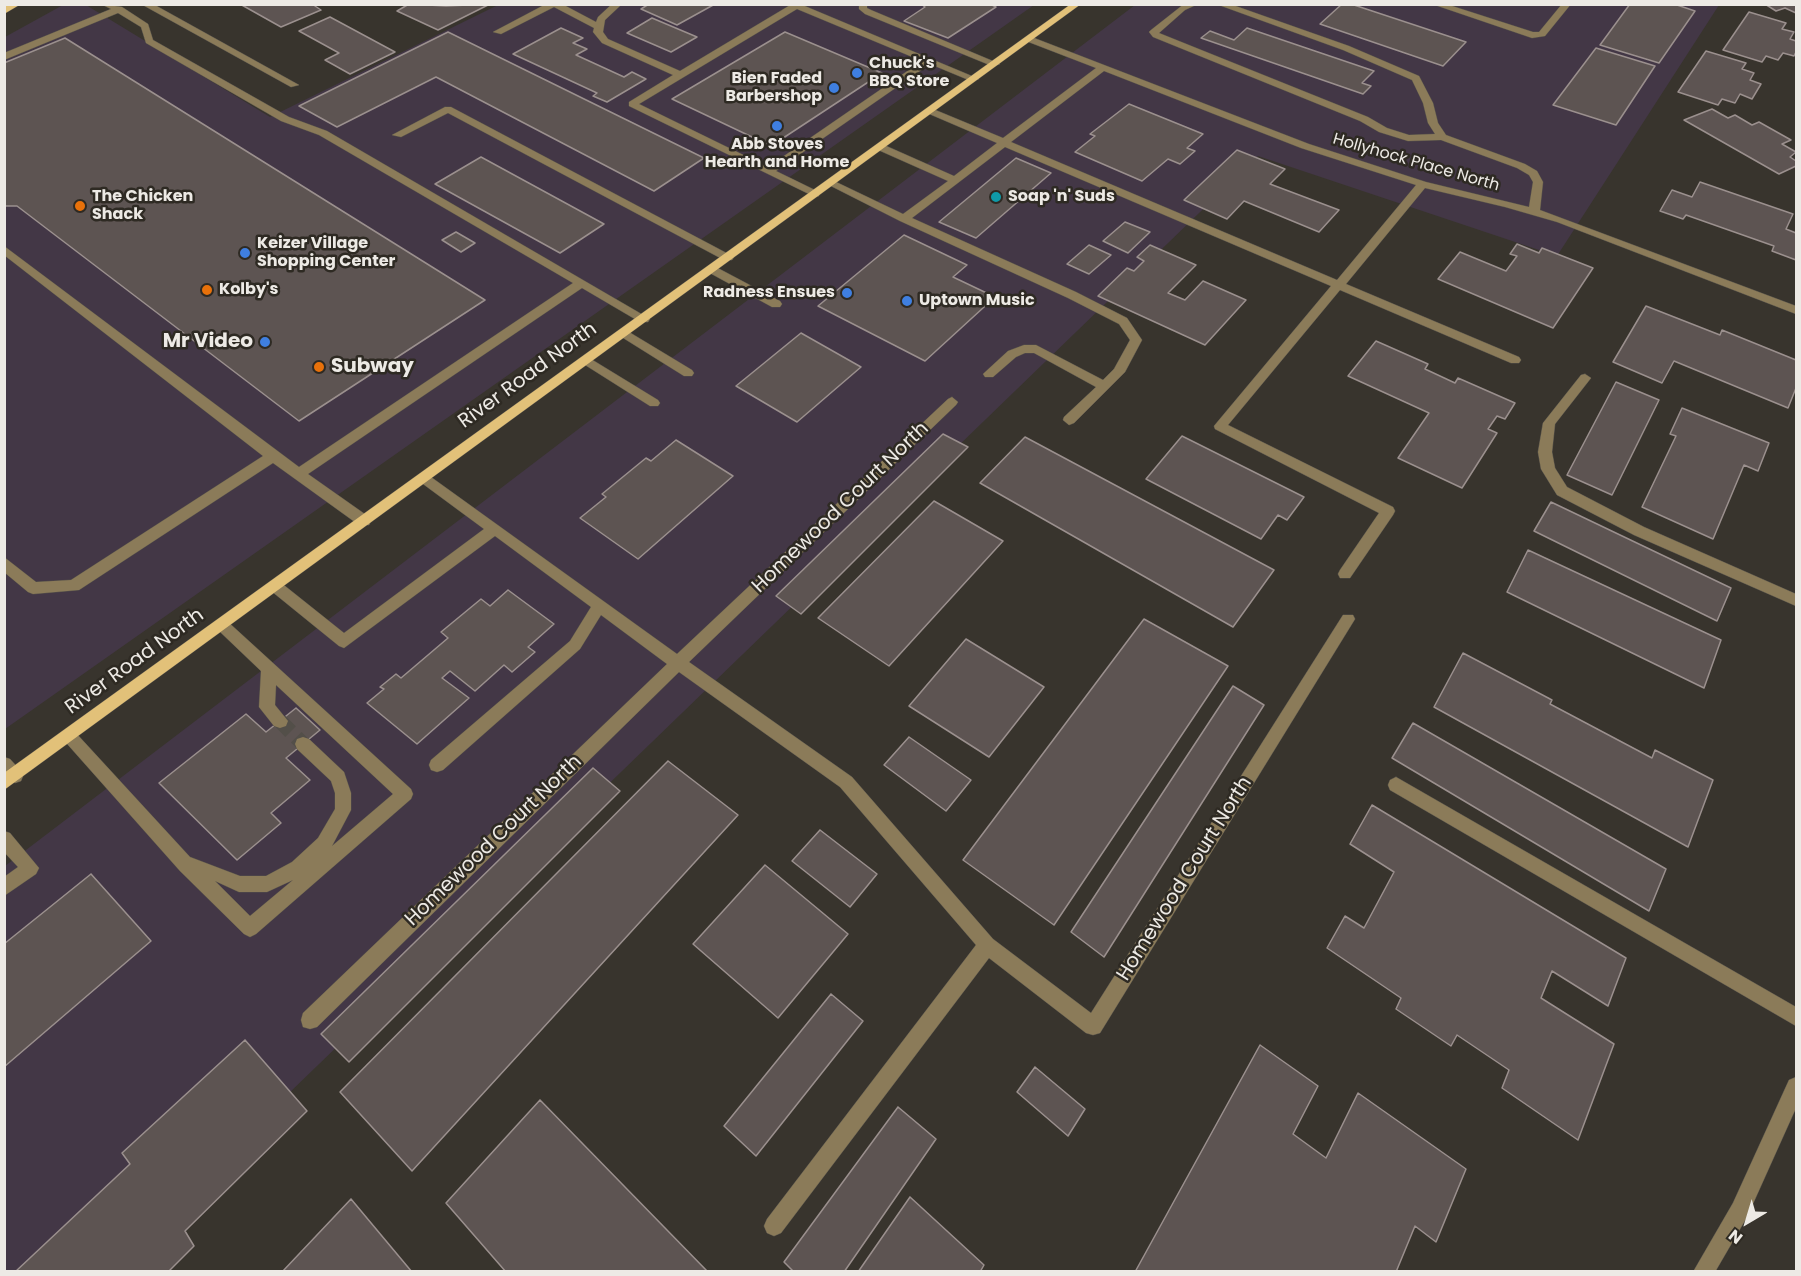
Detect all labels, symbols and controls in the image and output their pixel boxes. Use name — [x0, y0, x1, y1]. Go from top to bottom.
place label: Chuck's BBQ Store — [869, 54, 949, 92]
marker: Chuck's BBQ Store — [850, 66, 864, 80]
place label: Bien Faded Barbershop — [725, 69, 822, 107]
marker: Bien Faded Barbershop — [827, 81, 841, 95]
marker: Abb Stoves Hearth and Home — [770, 119, 784, 133]
street label: Hollyhock Place North — [1331, 130, 1501, 196]
place label: Abb Stoves Hearth and Home — [705, 135, 849, 173]
place label: The Chicken Shack — [92, 187, 193, 225]
place label: Soap 'n' Suds — [1008, 187, 1115, 207]
marker: Soap 'n' Suds — [989, 190, 1003, 204]
marker: The Chicken Shack — [73, 199, 87, 213]
place label: Keizer Village Shopping Center — [257, 234, 395, 272]
marker: Keizer Village Shopping Center — [238, 246, 252, 260]
place label: Kolby's — [219, 280, 279, 300]
marker: Kolby's — [200, 283, 214, 297]
place label: Radness Ensues — [703, 283, 835, 303]
marker: Radness Ensues — [840, 286, 854, 300]
place label: Uptown Music — [919, 291, 1035, 311]
marker: Uptown Music — [900, 294, 914, 308]
street label: River Road North — [454, 318, 602, 434]
place label: Mr Video — [163, 330, 253, 354]
marker: Mr Video — [258, 335, 272, 349]
place label: Subway — [331, 355, 414, 379]
marker: Subway — [312, 360, 326, 374]
street label: Homewood Court North — [748, 417, 934, 599]
street label: River Road North — [61, 604, 209, 720]
street label: Homewood Court North — [401, 750, 587, 932]
street label: Homewood Court North — [1112, 773, 1258, 985]
north arrow — [1717, 1192, 1777, 1252]
text: N — [1724, 1224, 1747, 1249]

